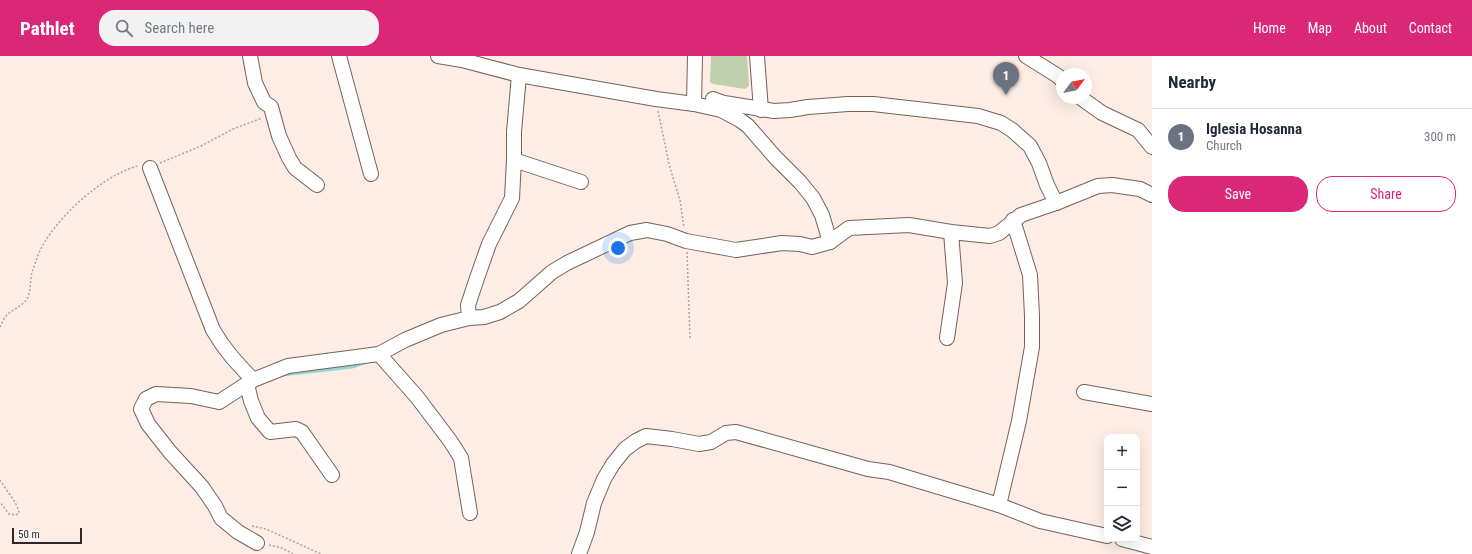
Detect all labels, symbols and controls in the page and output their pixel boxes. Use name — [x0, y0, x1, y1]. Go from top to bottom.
search box — [99, 10, 379, 46]
text: Pathlet — [20, 17, 75, 40]
icon: search — [113, 17, 135, 39]
text: Search here — [145, 19, 214, 37]
text: Home — [1253, 20, 1286, 36]
text: Map — [1308, 20, 1332, 36]
text: About — [1354, 20, 1387, 36]
text: Contact — [1409, 20, 1452, 36]
pin: 1 — [993, 62, 1019, 95]
north arrow — [1056, 68, 1092, 104]
text: Nearby — [1168, 72, 1216, 92]
text: Iglesia Hosanna — [1206, 120, 1302, 138]
text: 1 — [1178, 129, 1184, 144]
text: 300 m — [1424, 129, 1456, 144]
text: Church — [1206, 138, 1242, 153]
button: Save — [1168, 176, 1308, 212]
button: Share — [1316, 176, 1456, 212]
your location — [608, 238, 628, 258]
map controls — [1104, 434, 1140, 542]
button: + — [1104, 434, 1140, 470]
button: − — [1104, 470, 1140, 506]
button: layers — [1104, 506, 1140, 542]
scale bar — [12, 526, 82, 545]
text: 50 m — [18, 528, 40, 541]

